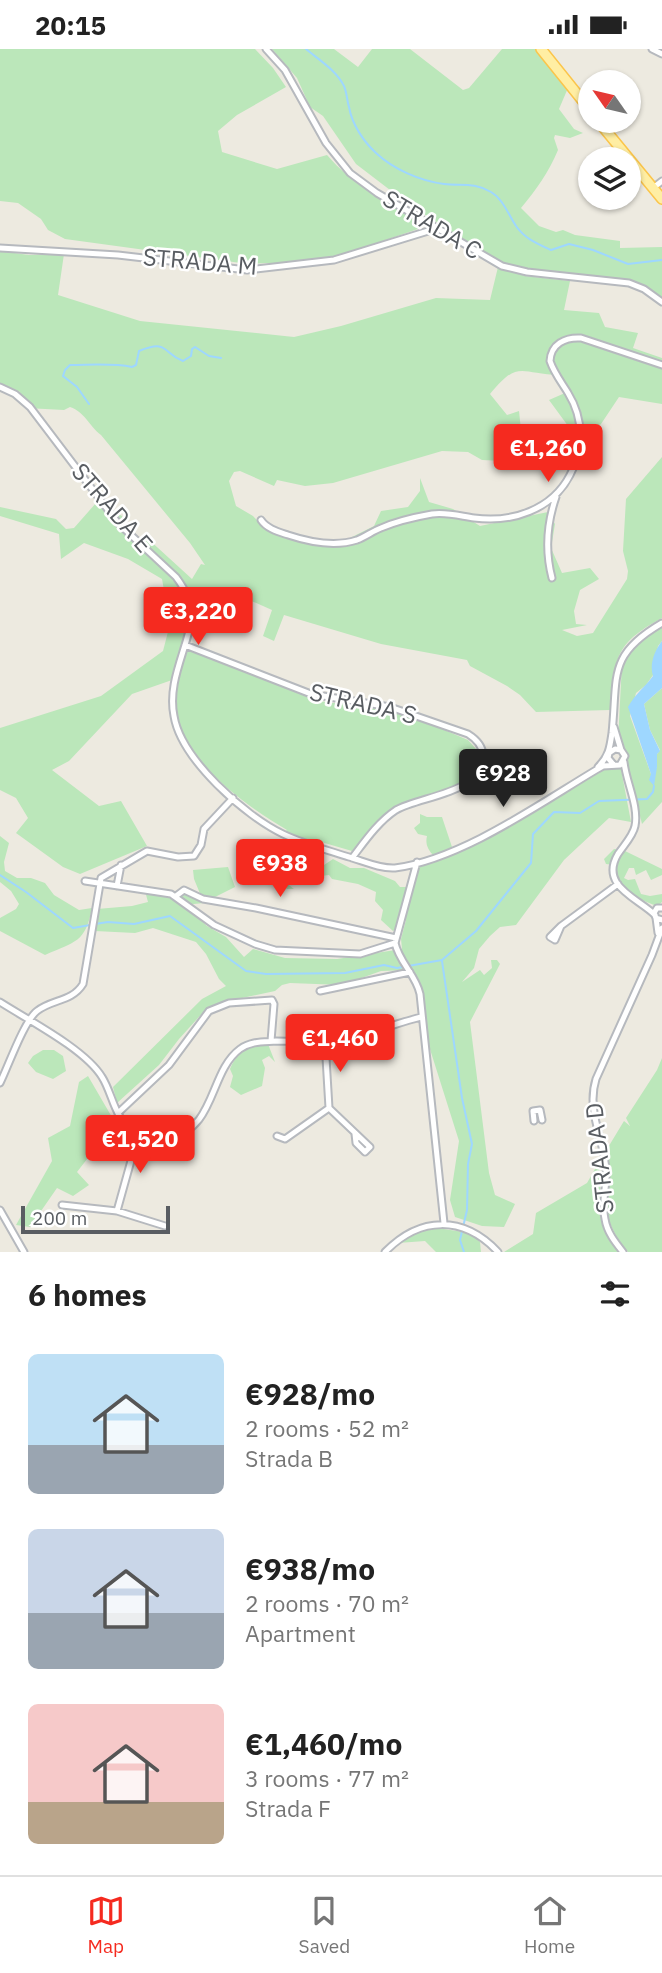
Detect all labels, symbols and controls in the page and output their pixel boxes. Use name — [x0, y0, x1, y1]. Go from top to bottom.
text: 20:15 — [35, 8, 106, 42]
north arrow — [578, 70, 640, 133]
map controls — [578, 70, 641, 210]
button: layers — [578, 147, 641, 210]
street label: STRADA C — [377, 182, 488, 266]
street label: STRADA M — [142, 240, 258, 282]
pin: €1,260 — [491, 425, 605, 484]
text: €1,260 — [510, 432, 586, 462]
street label: STRADA E — [65, 456, 161, 559]
pin: €3,220 — [141, 587, 255, 647]
text: €3,220 — [160, 595, 236, 625]
street label: STRADA S — [307, 675, 420, 731]
pin: €928 — [462, 749, 544, 809]
text: €928 — [475, 757, 531, 787]
pin: €938 — [239, 839, 321, 899]
text: €938 — [252, 847, 308, 877]
pin: €1,460 — [283, 1014, 397, 1074]
text: €1,460 — [302, 1022, 378, 1052]
street label: STRADA D — [577, 1101, 621, 1215]
pin: €1,520 — [83, 1115, 197, 1175]
text: €1,520 — [102, 1123, 178, 1153]
scale bar — [21, 1203, 170, 1235]
text: 200 m — [32, 1206, 87, 1230]
text: 6 homes — [28, 1275, 147, 1314]
icon: filters — [596, 1275, 634, 1313]
text: €928/mo — [245, 1374, 375, 1413]
icon: home — [84, 1382, 168, 1466]
text: 2 rooms · 52 m² — [245, 1413, 409, 1443]
text: Strada B — [245, 1443, 333, 1473]
text: €938/mo — [245, 1549, 375, 1588]
icon: home — [84, 1557, 168, 1641]
text: 2 rooms · 70 m² — [245, 1588, 409, 1618]
text: Apartment — [245, 1618, 356, 1648]
text: €1,460/mo — [245, 1724, 402, 1763]
icon: home — [84, 1732, 168, 1816]
text: 3 rooms · 77 m² — [245, 1763, 409, 1793]
text: Strada F — [245, 1793, 331, 1823]
tab: Map — [87, 1892, 125, 1958]
tab: Saved — [299, 1892, 350, 1958]
tab: Home — [524, 1892, 575, 1958]

